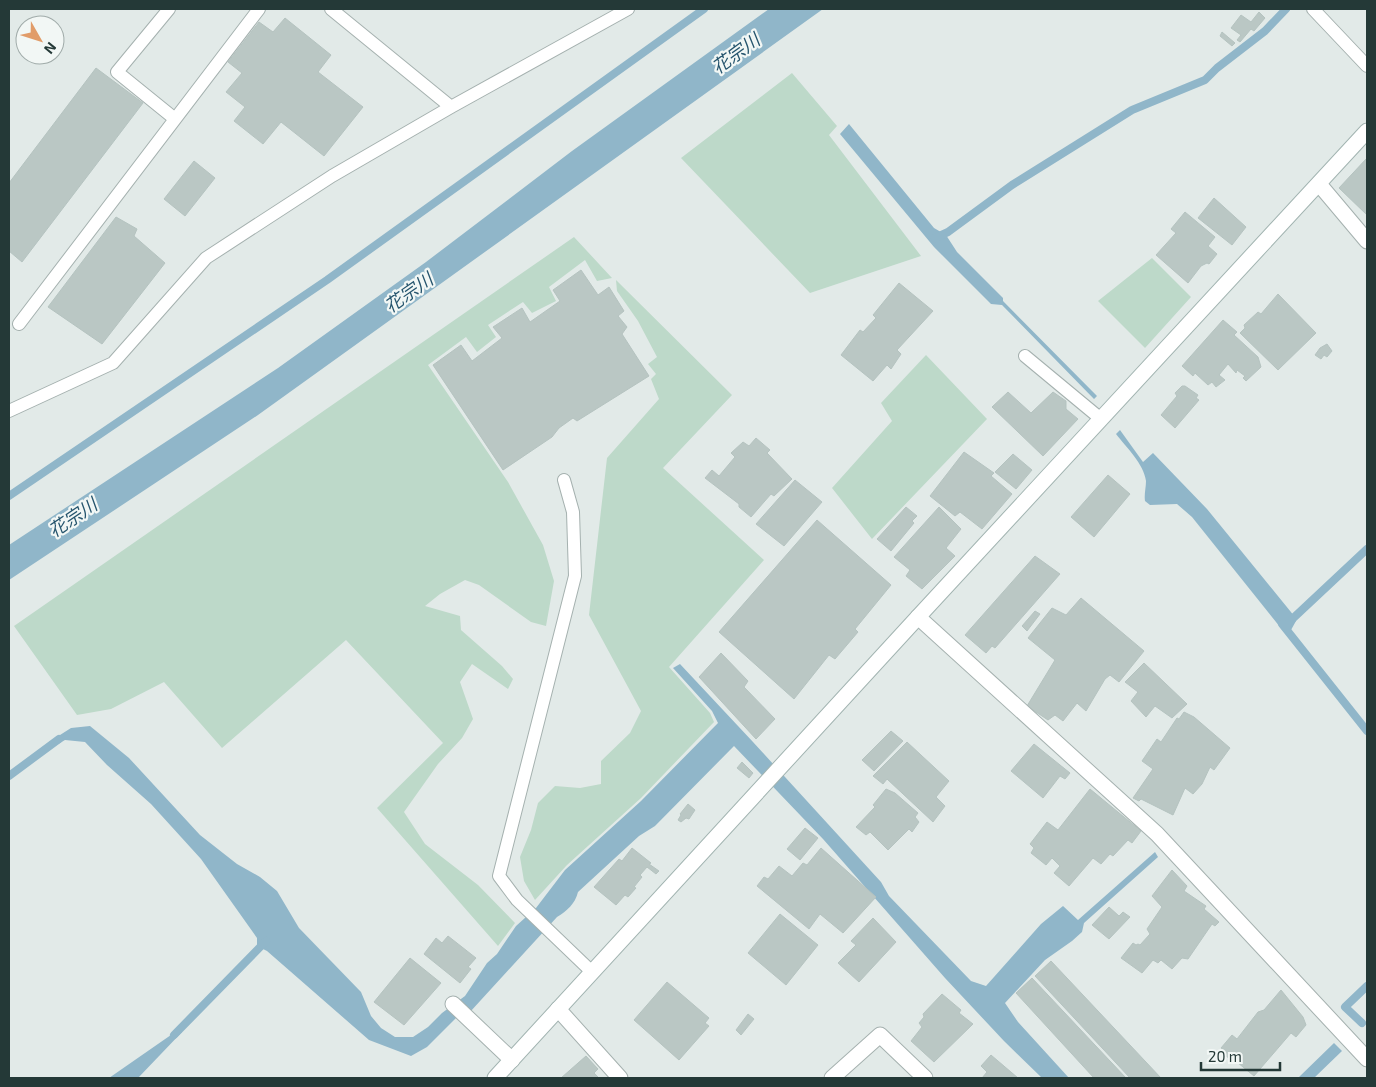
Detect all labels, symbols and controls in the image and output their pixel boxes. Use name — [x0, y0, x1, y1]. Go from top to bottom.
north arrow — [15, 15, 65, 65]
water label: 花宗川 — [707, 27, 765, 78]
text: N — [41, 39, 60, 58]
water label: 花宗川 — [380, 267, 438, 317]
water label: 花宗川 — [44, 492, 103, 541]
scale bar — [1201, 1040, 1280, 1072]
text: 20 m — [1208, 1047, 1242, 1065]

